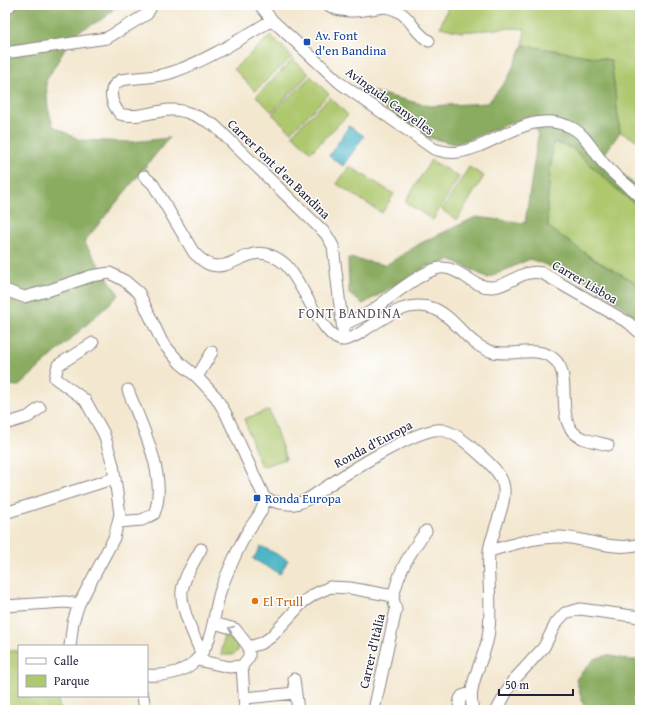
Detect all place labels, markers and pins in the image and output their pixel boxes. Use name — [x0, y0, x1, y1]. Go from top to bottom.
place label: Av. Font d'en Bandina — [315, 26, 387, 60]
marker: Av. Font d'en Bandina — [302, 37, 312, 47]
place label: Ronda Europa — [265, 489, 342, 508]
marker: Ronda Europa — [252, 493, 262, 503]
place label: El Trull — [263, 592, 303, 611]
marker: El Trull — [250, 596, 260, 606]

